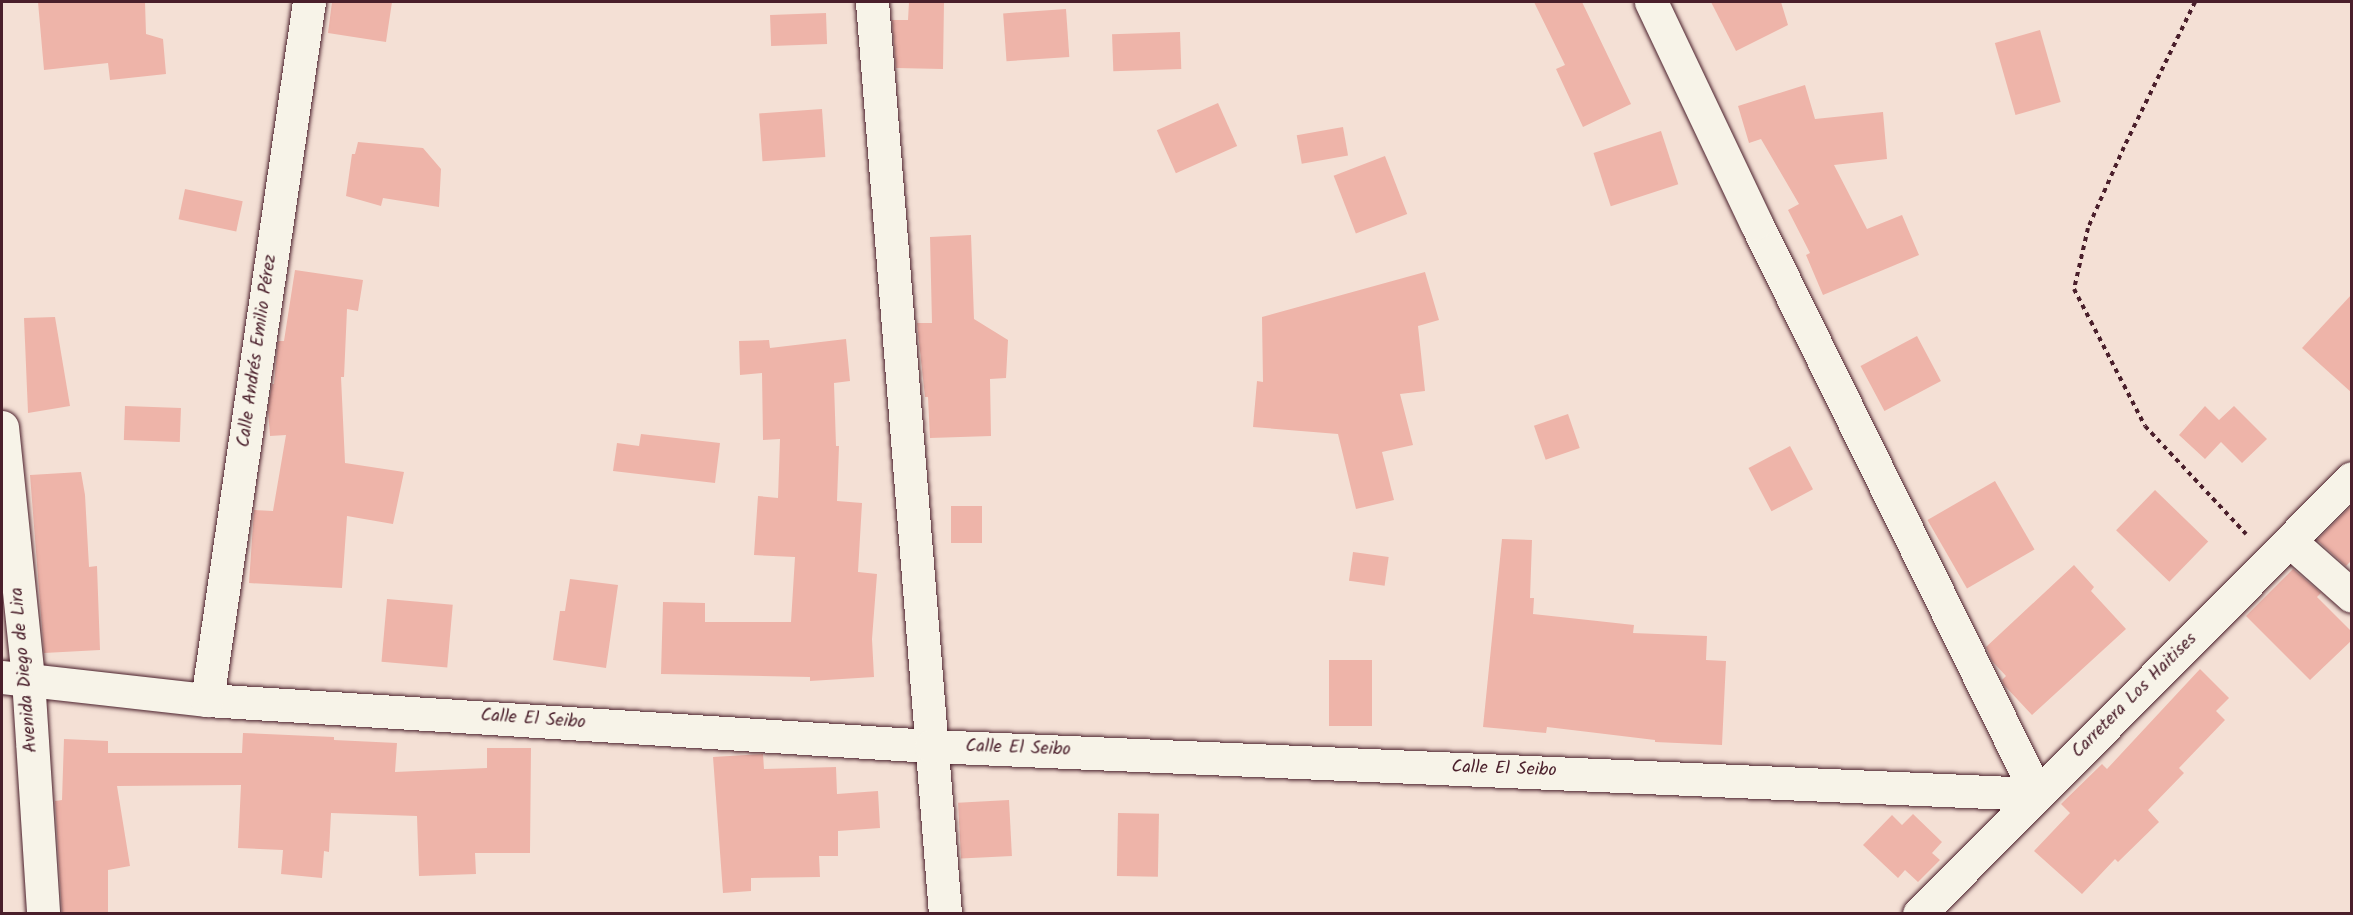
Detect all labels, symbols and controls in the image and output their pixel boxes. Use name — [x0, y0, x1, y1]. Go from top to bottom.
street label: Calle Andrés Emilio Pérez — [234, 253, 282, 449]
street label: Avenida Diego de Lira — [7, 586, 43, 754]
street label: Carretera Los Haitises — [2068, 629, 2202, 763]
street label: Calle El Seibo — [480, 706, 586, 734]
street label: Calle El Seibo — [965, 736, 1071, 762]
street label: Calle El Seibo — [1451, 757, 1557, 783]

